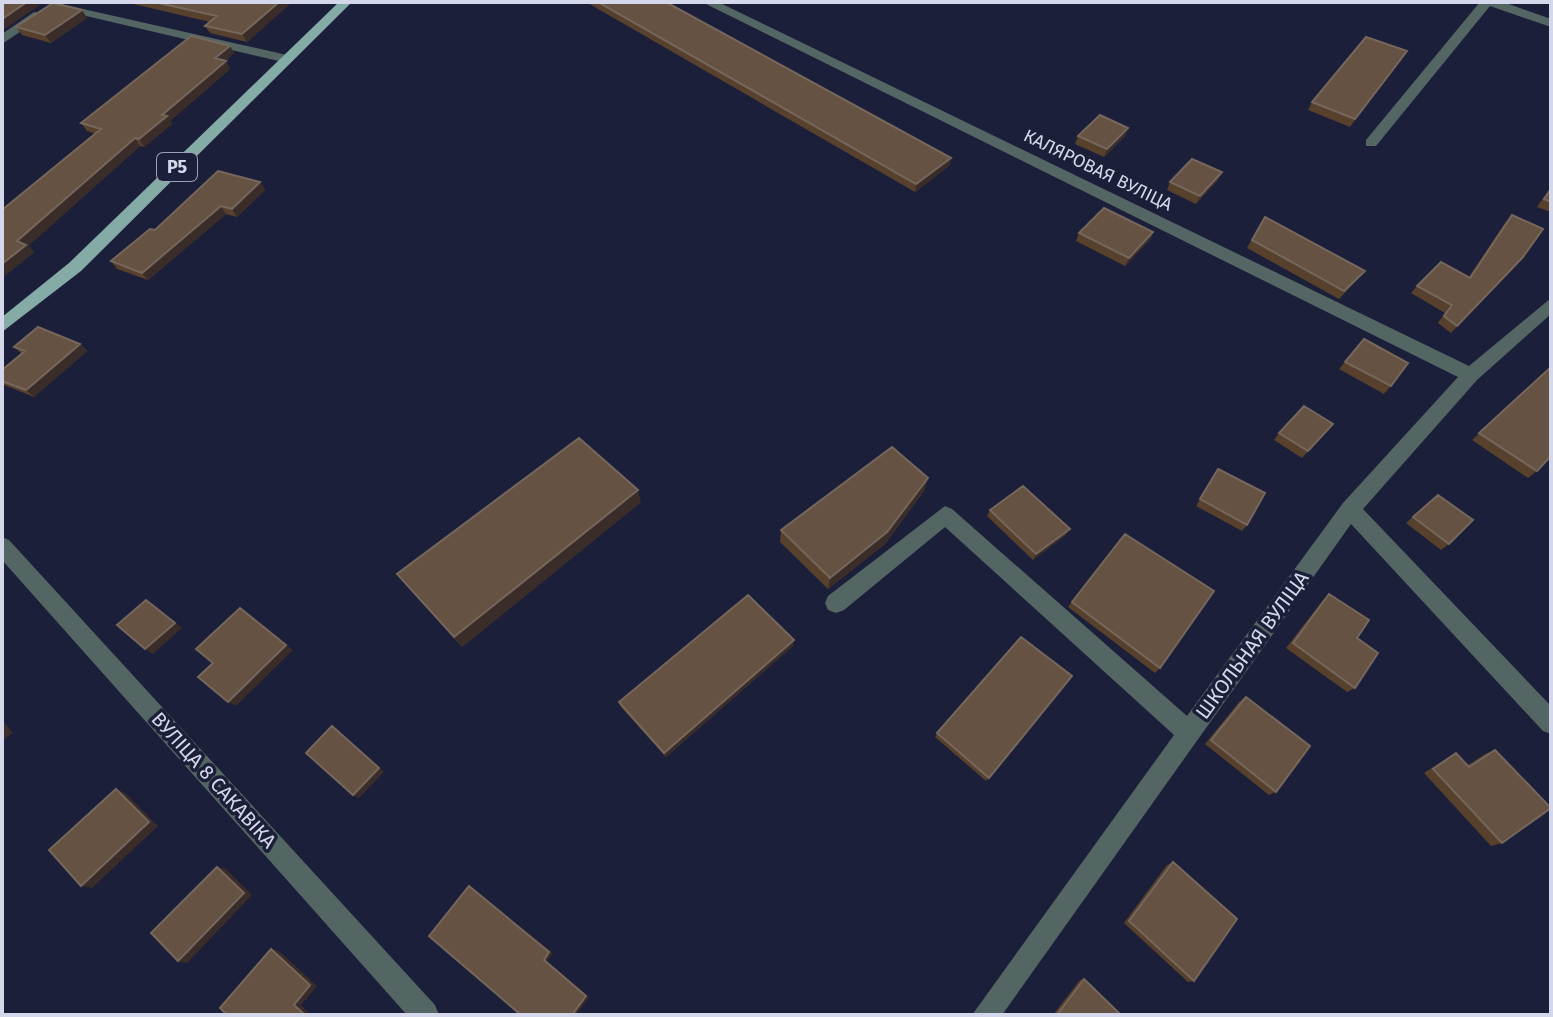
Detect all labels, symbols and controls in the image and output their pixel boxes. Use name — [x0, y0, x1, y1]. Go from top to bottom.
street label: КАЛЯРОВАЯ ВУЛІЦА — [1020, 124, 1177, 216]
road number: Р5 — [157, 153, 197, 181]
street label: ШКОЛЬНАЯ ВУЛІЦА — [1190, 566, 1314, 723]
street label: ВУЛІЦА 8 САКАВІКА — [147, 707, 282, 853]

